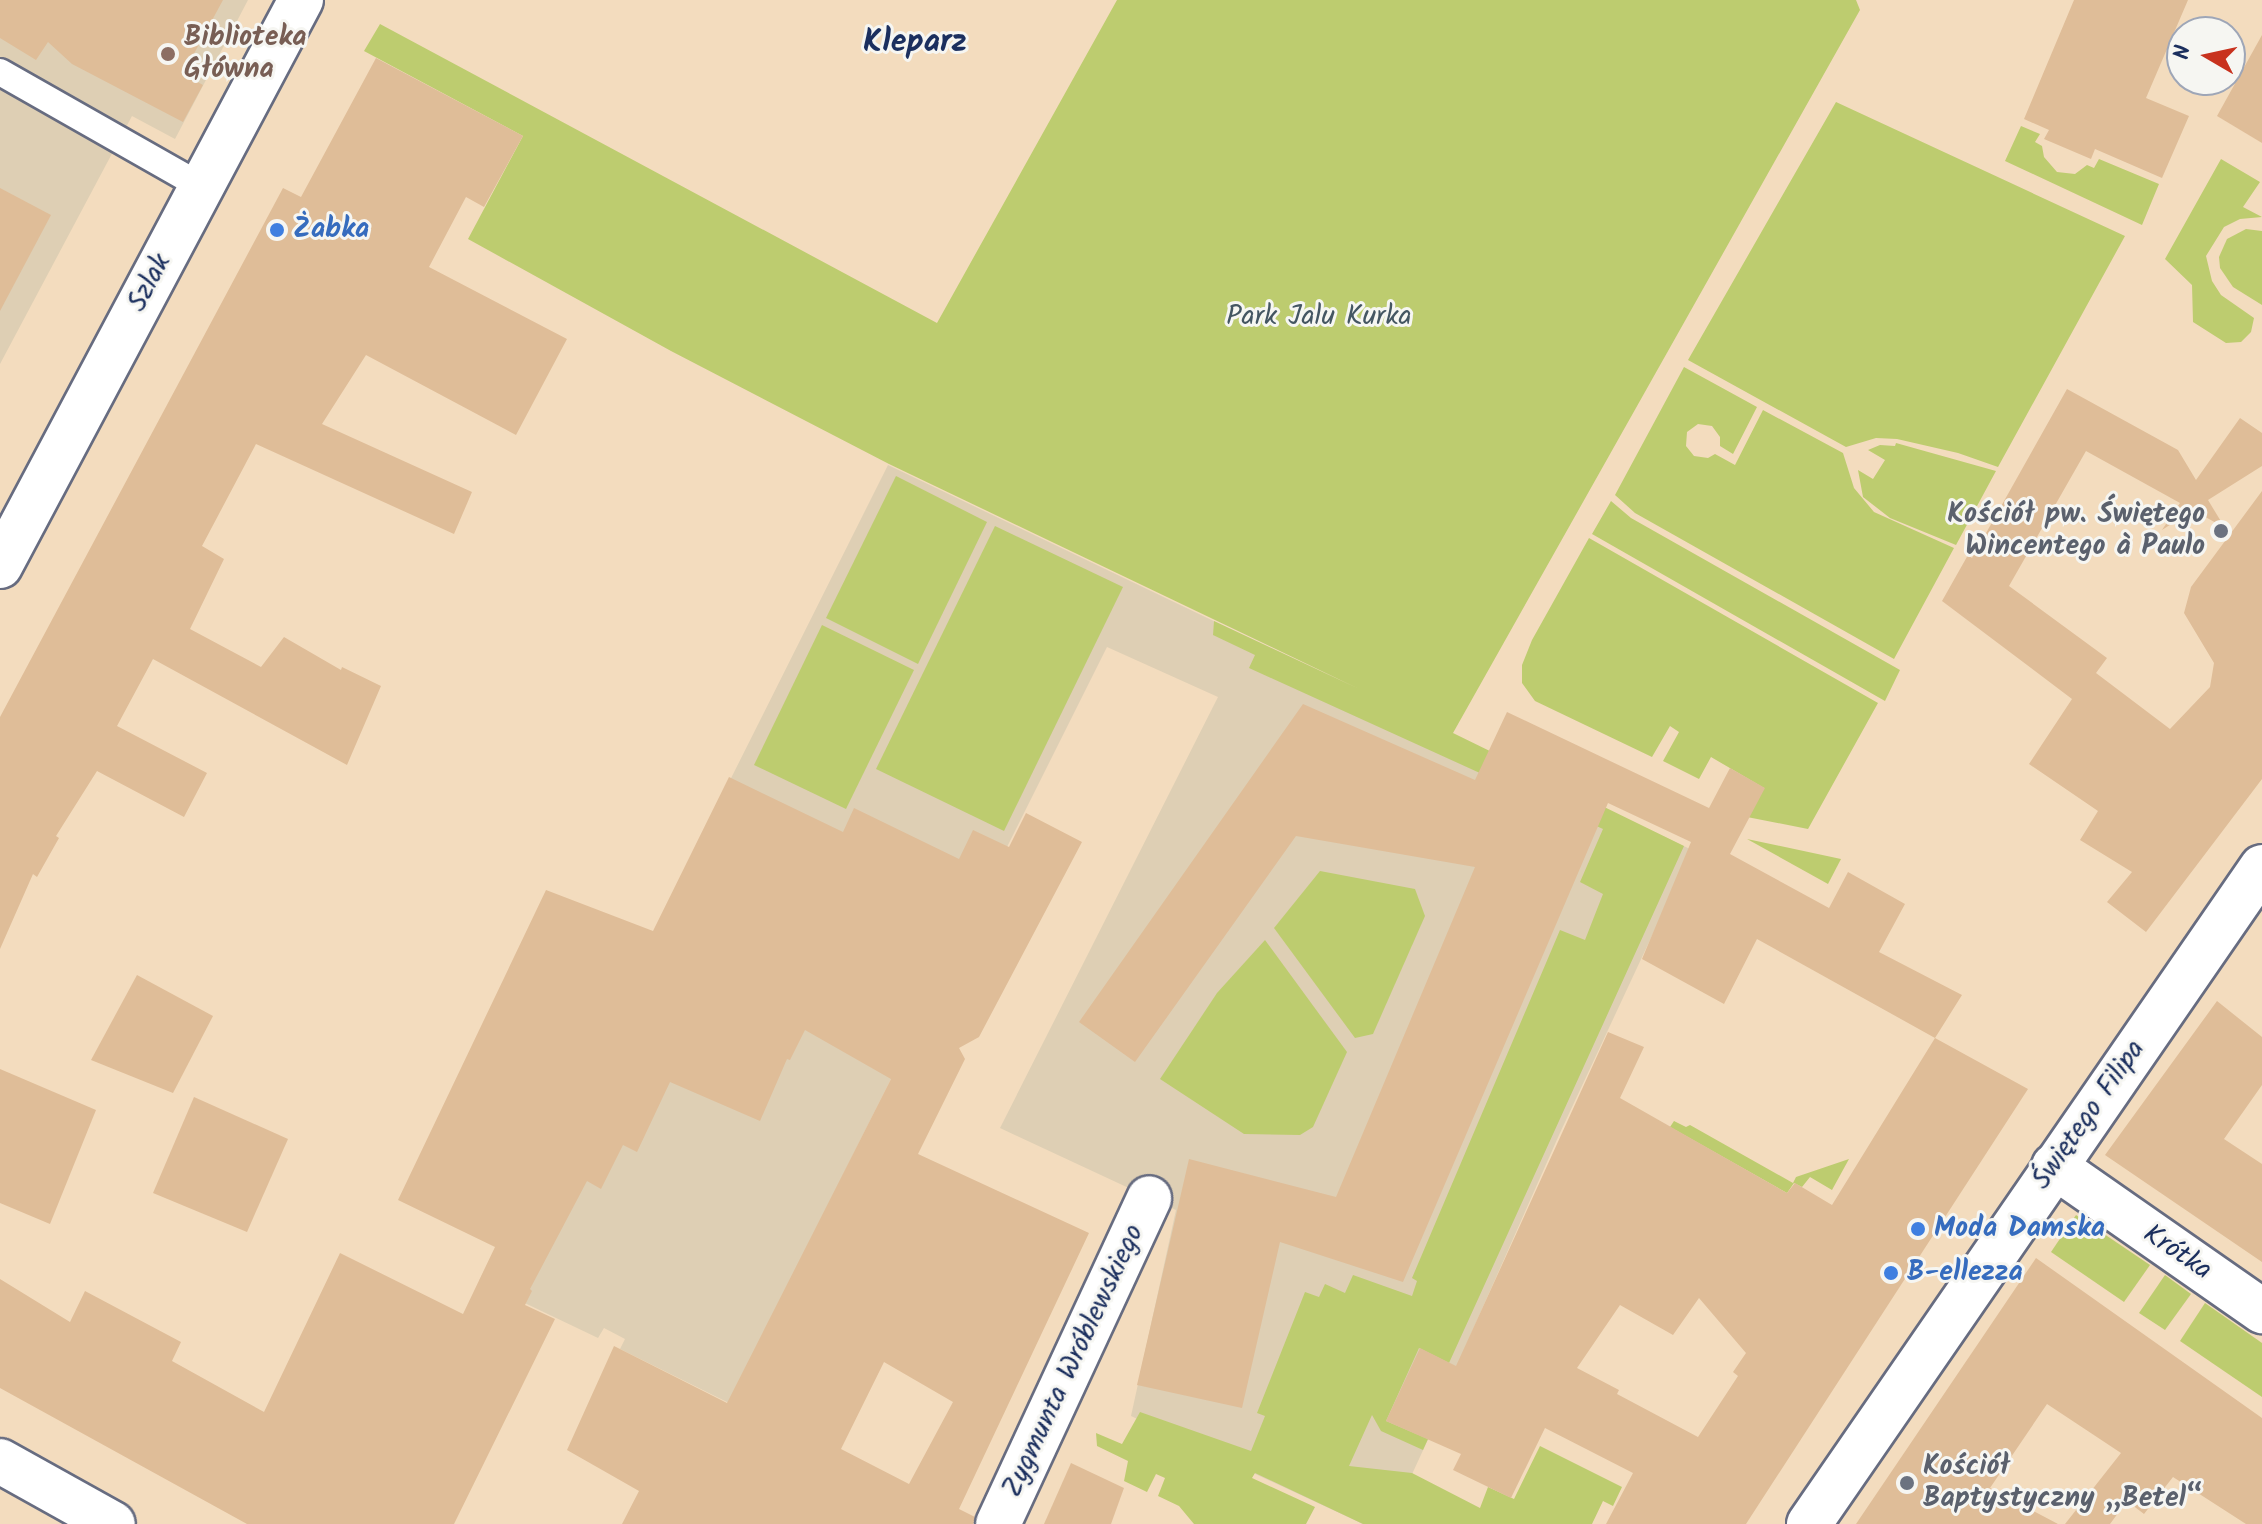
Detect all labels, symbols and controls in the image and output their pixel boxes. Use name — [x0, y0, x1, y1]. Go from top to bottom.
north arrow — [2166, 16, 2246, 96]
place label: Biblioteka Główna — [184, 21, 306, 87]
district label: Kleparz — [863, 24, 967, 62]
text: N — [2165, 43, 2202, 62]
marker: Biblioteka Główna — [159, 45, 177, 63]
place label: Żabka — [293, 213, 369, 247]
marker: Żabka — [268, 221, 286, 239]
street label: Szlak — [121, 248, 179, 318]
park label: Park Jalu Kurka — [1226, 300, 1412, 334]
place label: Kościół pw. Świętego Wincentego à Paulo — [1947, 498, 2205, 564]
marker: Kościół pw. Świętego Wincentego à Paulo — [2212, 522, 2230, 540]
street label: Świętego Filipa — [2025, 1034, 2153, 1196]
place label: Moda Damska — [1934, 1212, 2105, 1246]
street label: Krótka — [2136, 1218, 2218, 1288]
street label: Zygmunta Wróblewskiego — [996, 1219, 1152, 1503]
marker: Moda Damska — [1909, 1220, 1927, 1238]
place label: B-ellezza — [1907, 1256, 2023, 1290]
marker: B-ellezza — [1882, 1264, 1900, 1282]
place label: Kościół Baptystyczny „Betel“ — [1923, 1450, 2203, 1516]
marker: Kościół Baptystyczny „Betel“ — [1898, 1474, 1916, 1492]

